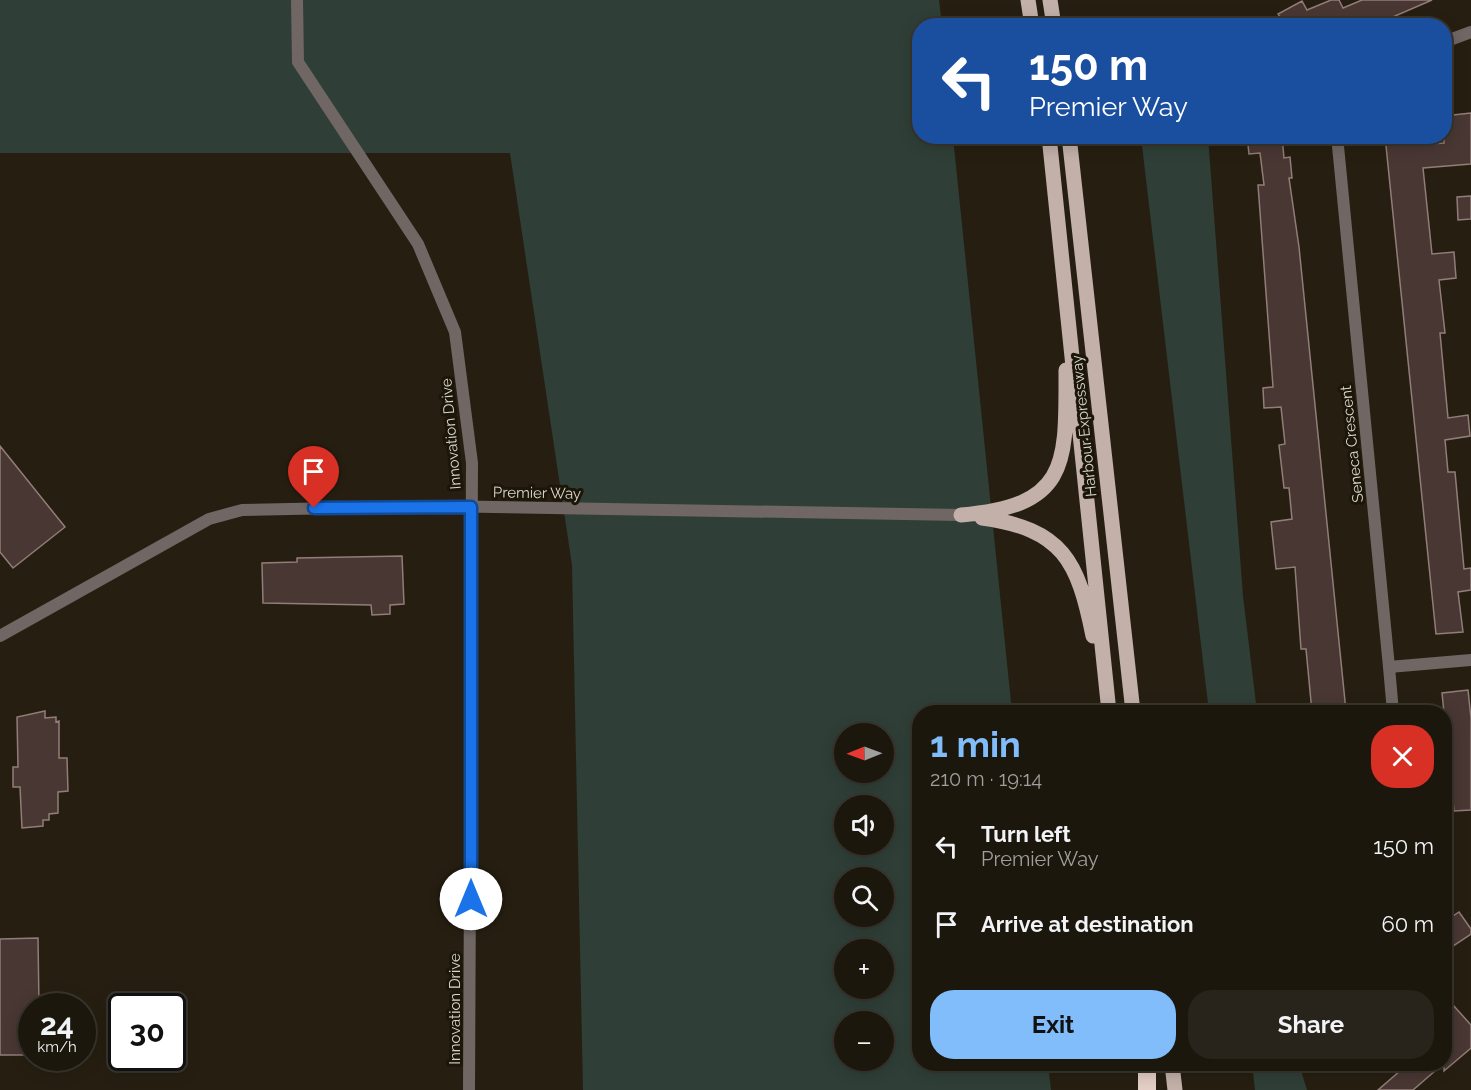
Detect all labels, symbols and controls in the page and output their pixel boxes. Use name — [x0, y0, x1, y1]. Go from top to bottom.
text: 150 m — [1029, 41, 1148, 90]
icon: left — [930, 42, 1008, 120]
text: Premier Way — [1029, 91, 1188, 122]
street label: Harbour Expressway — [1068, 354, 1100, 498]
street label: Innovation Drive — [437, 378, 465, 490]
street label: Seneca Crescent — [1337, 385, 1367, 503]
pin — [288, 446, 339, 508]
icon: arrive — [297, 455, 330, 488]
street label: Premier Way — [493, 483, 581, 503]
north arrow — [834, 723, 894, 783]
map controls — [834, 723, 894, 1071]
text: 1 min — [930, 723, 1021, 765]
button: close — [1371, 725, 1434, 788]
text: 210 m · 19:14 — [930, 767, 1042, 791]
button: sound — [834, 795, 894, 855]
text: Turn left — [981, 821, 1071, 847]
icon: left — [930, 830, 963, 863]
text: 150 m — [1373, 833, 1434, 859]
text: Premier Way — [981, 847, 1099, 871]
position arrow — [439, 867, 503, 931]
button: search — [834, 867, 894, 927]
icon: arrive — [930, 908, 963, 941]
text: Arrive at destination — [981, 911, 1194, 937]
text: 60 m — [1381, 911, 1434, 937]
button: + — [834, 939, 894, 999]
street label: Innovation Drive — [446, 953, 464, 1065]
button: Exit — [930, 990, 1176, 1059]
button: Share — [1188, 990, 1434, 1059]
speed limit sign: 30 — [108, 993, 186, 1071]
text: 24 — [40, 1007, 74, 1042]
button: − — [834, 1011, 894, 1071]
text: km/h — [37, 1038, 77, 1056]

